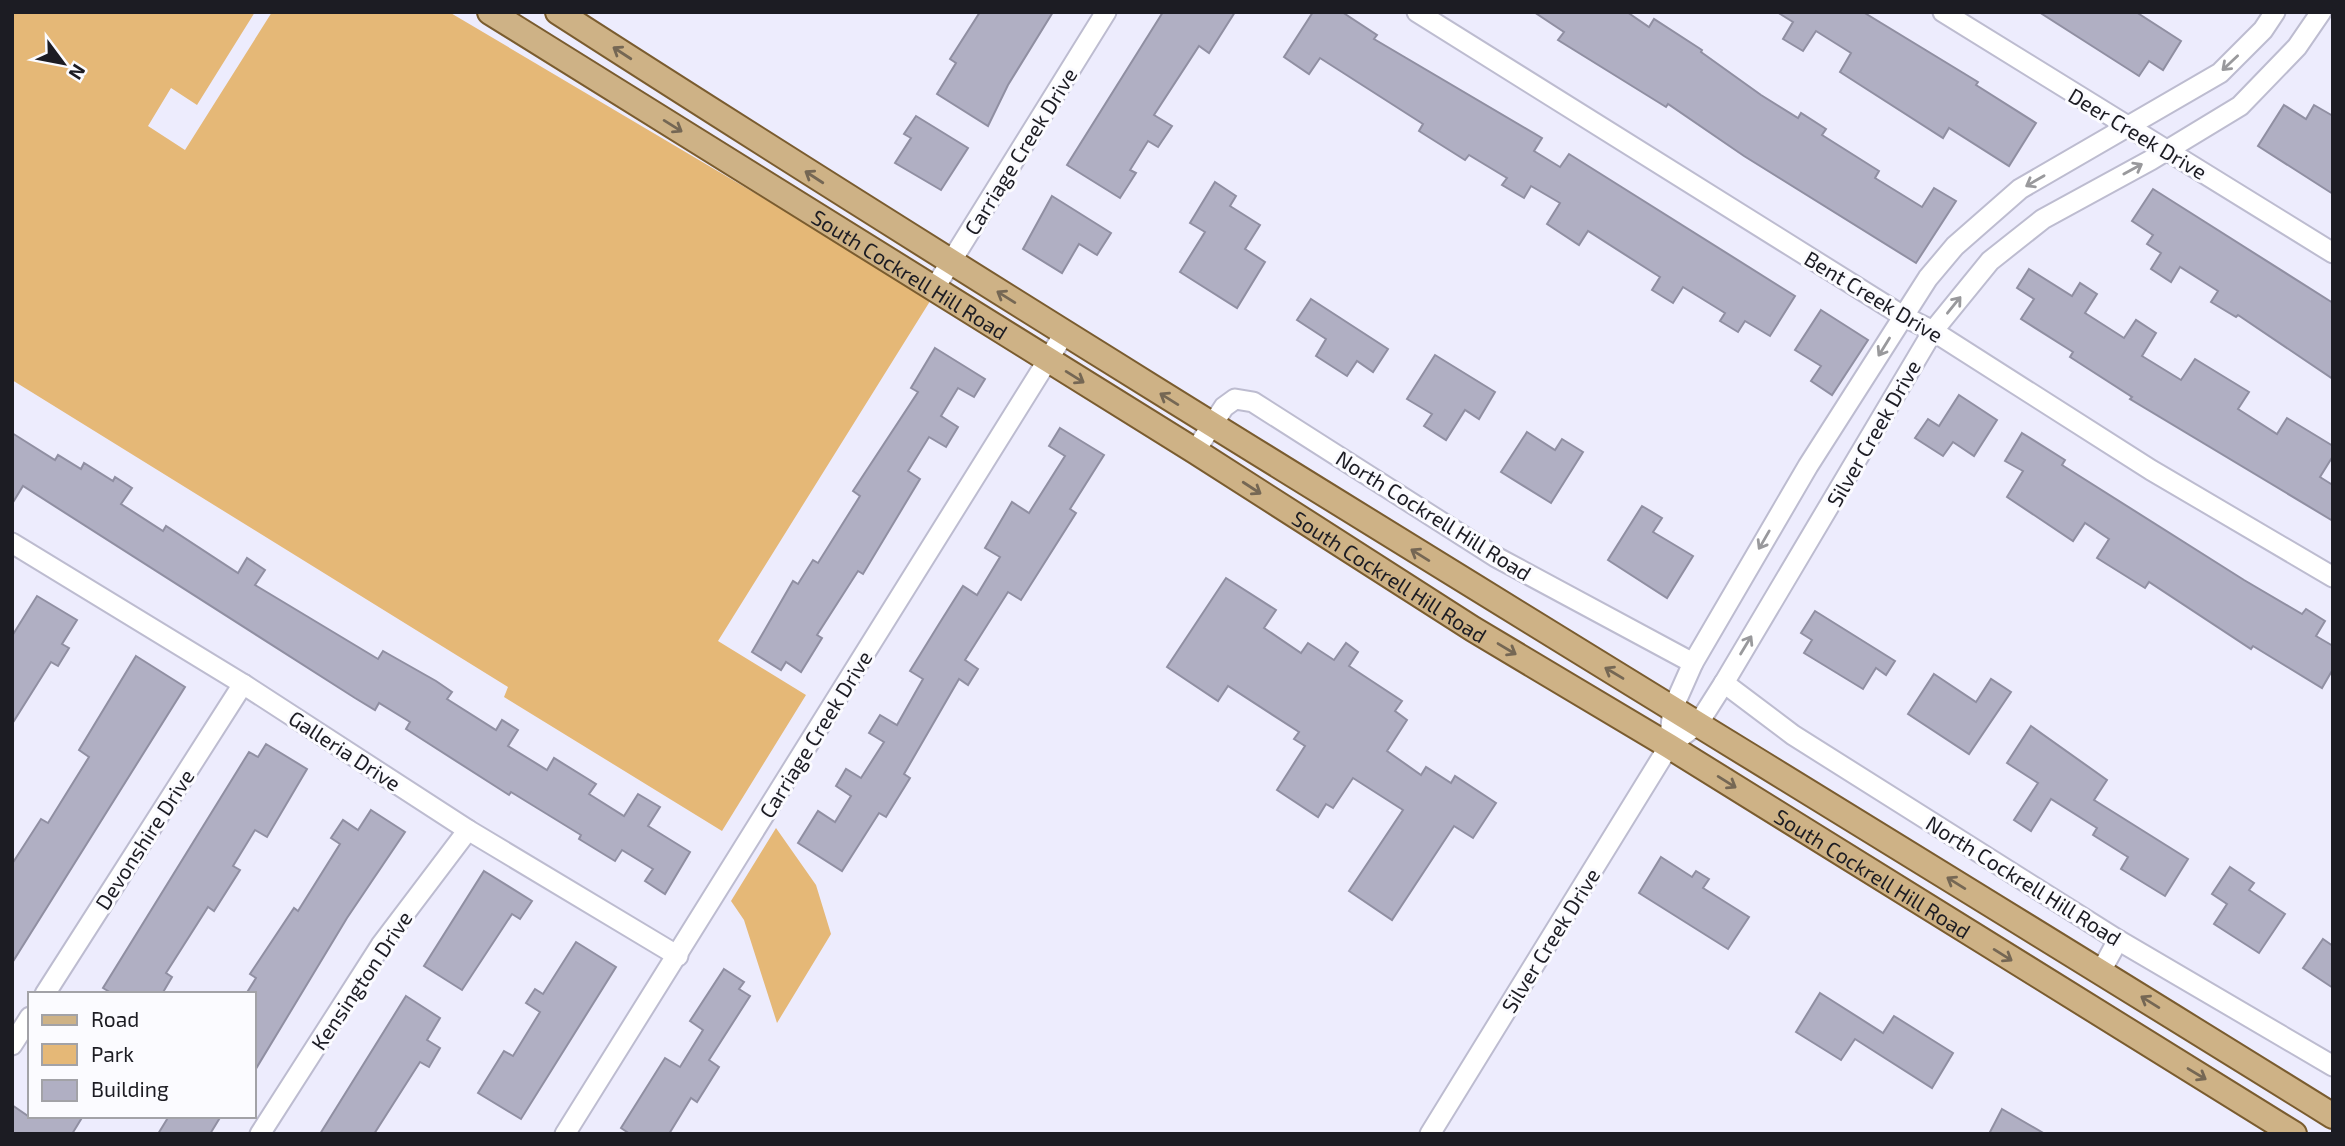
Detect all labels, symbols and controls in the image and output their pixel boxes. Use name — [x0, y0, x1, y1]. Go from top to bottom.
north arrow — [28, 28, 98, 98]
one-way arrow — [613, 46, 633, 60]
one-way arrow — [2221, 55, 2239, 71]
text: N — [64, 60, 91, 84]
street label: Carriage Creek Drive — [958, 63, 1082, 239]
street label: Deer Creek Drive — [2064, 82, 2212, 184]
one-way arrow — [662, 120, 682, 134]
one-way arrow — [2123, 162, 2143, 176]
one-way arrow — [804, 169, 824, 183]
one-way arrow — [2026, 174, 2046, 188]
street label: South Cockrell Hill Road — [808, 203, 1013, 344]
street label: Bent Creek Drive — [1800, 245, 1948, 347]
one-way arrow — [997, 290, 1017, 304]
one-way arrow — [1946, 296, 1962, 314]
one-way arrow — [1876, 336, 1890, 356]
street label: Silver Creek Drive — [1821, 355, 1925, 511]
one-way arrow — [1065, 370, 1085, 384]
one-way arrow — [1160, 391, 1180, 405]
street label: North Cockrell Hill Road — [1332, 445, 1536, 585]
one-way arrow — [1242, 481, 1262, 495]
street label: South Cockrell Hill Road — [1288, 504, 1492, 647]
one-way arrow — [1757, 530, 1771, 550]
one-way arrow — [1410, 548, 1430, 562]
one-way arrow — [1740, 636, 1754, 656]
one-way arrow — [1496, 643, 1516, 657]
street label: Carriage Creek Drive — [753, 646, 877, 822]
one-way arrow — [1605, 666, 1625, 680]
street label: Galleria Drive — [284, 705, 406, 795]
street label: Devonshire Drive — [89, 764, 199, 914]
one-way arrow — [1717, 776, 1737, 790]
street label: South Cockrell Hill Road — [1770, 802, 1976, 943]
street label: North Cockrell Hill Road — [1922, 810, 2126, 950]
street label: Silver Creek Drive — [1496, 863, 1604, 1017]
one-way arrow — [1947, 875, 1967, 889]
street label: Kensington Drive — [305, 906, 417, 1054]
one-way arrow — [1993, 948, 2013, 962]
legend — [28, 992, 256, 1118]
one-way arrow — [2141, 995, 2160, 1010]
text: Road — [91, 1006, 139, 1031]
text: Park — [91, 1041, 134, 1066]
one-way arrow — [2186, 1068, 2206, 1082]
text: Building — [91, 1076, 169, 1101]

